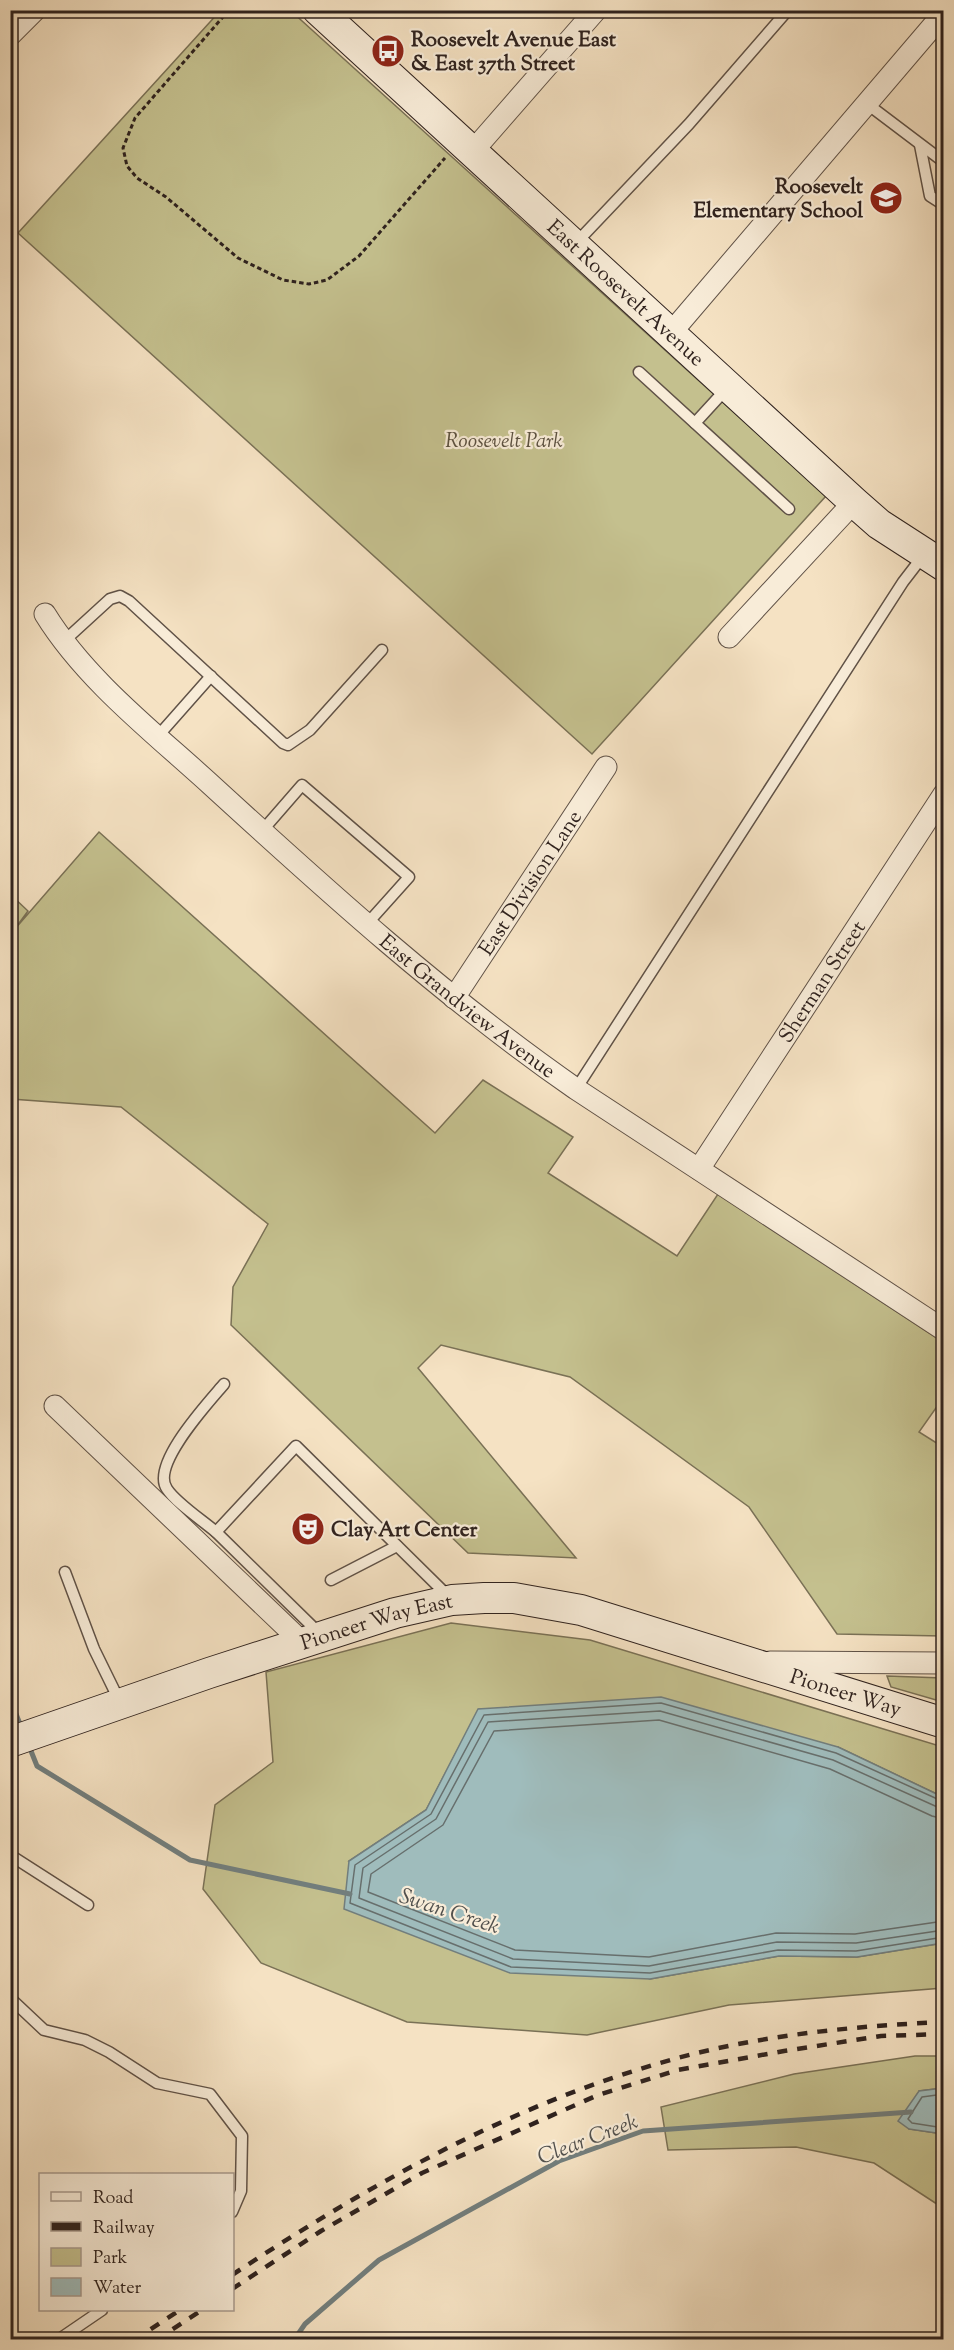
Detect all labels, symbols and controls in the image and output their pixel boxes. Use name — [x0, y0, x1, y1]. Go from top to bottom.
place label: Roosevelt Avenue East & East 37th Street — [411, 26, 617, 80]
bus stop icon: Roosevelt Avenue East & East 37th Street — [370, 33, 406, 69]
place label: Roosevelt Elementary School — [694, 173, 864, 227]
school or university icon: Roosevelt Elementary School — [868, 180, 904, 216]
street label: East Roosevelt Avenue — [539, 214, 710, 375]
park label: Roosevelt Park — [445, 427, 563, 457]
street label: East Division Lane — [473, 805, 590, 963]
street label: Sherman Street — [772, 916, 874, 1050]
street label: East Grandview Avenue — [372, 928, 561, 1087]
theatre icon: Clay Art Center — [290, 1511, 326, 1547]
place label: Clay Art Center — [331, 1516, 478, 1546]
street label: Pioneer Way East — [297, 1587, 456, 1659]
street label: Pioneer Way — [786, 1663, 905, 1726]
water label: Swan Creek — [395, 1882, 503, 1944]
water label: Clear Creek — [533, 2107, 643, 2175]
legend — [39, 2173, 234, 2311]
text: Road — [93, 2186, 133, 2212]
text: Railway — [93, 2216, 155, 2242]
text: Park — [93, 2246, 128, 2272]
text: Water — [93, 2276, 142, 2302]

